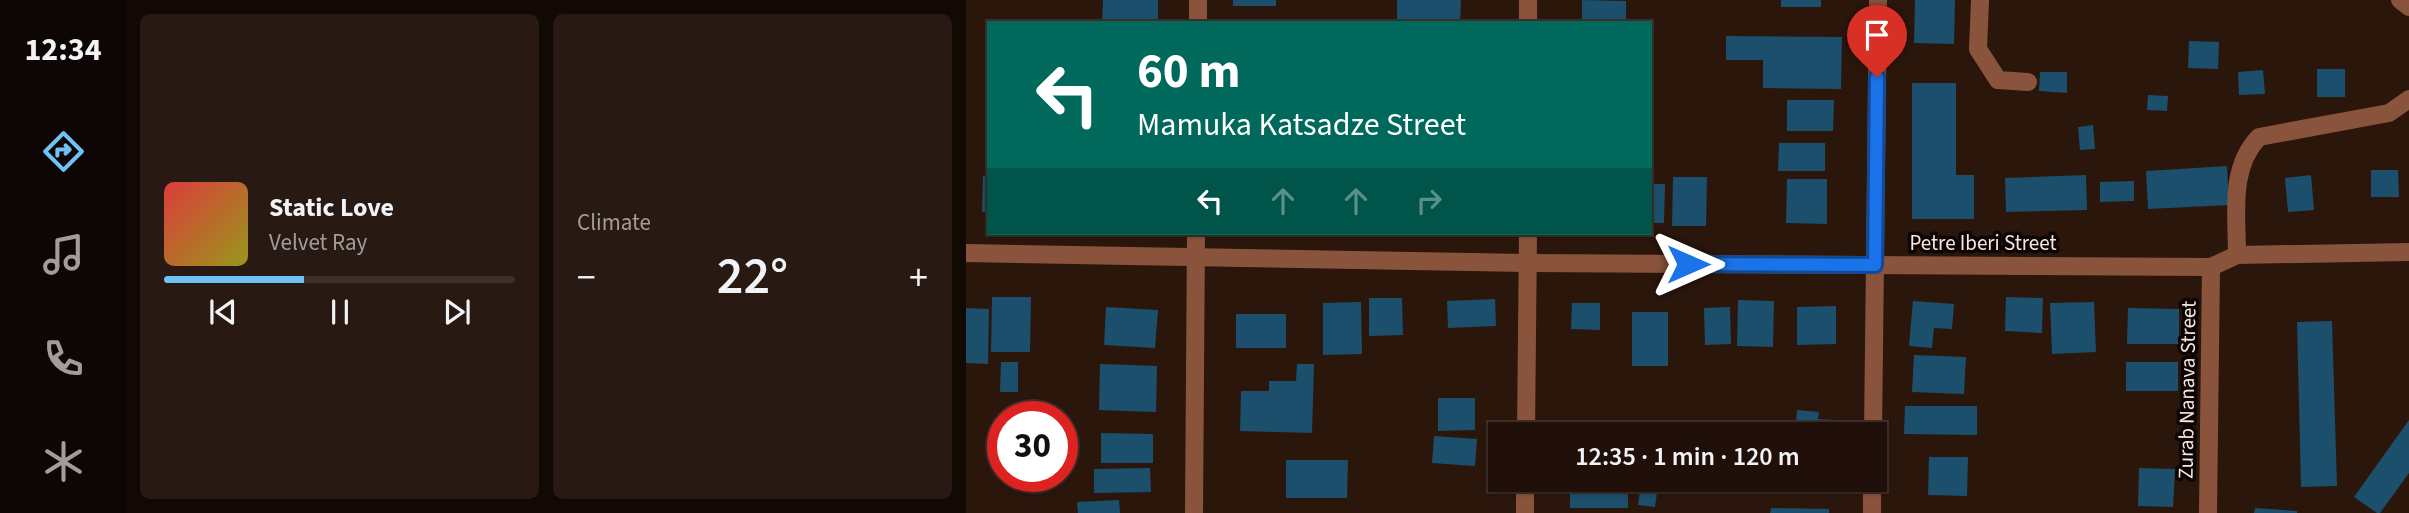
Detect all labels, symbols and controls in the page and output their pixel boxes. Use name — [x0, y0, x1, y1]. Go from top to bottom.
pin — [1847, 5, 1907, 77]
icon: arrive — [1858, 16, 1896, 54]
text: 12:34 — [24, 27, 102, 73]
text: 60 m — [1137, 37, 1241, 107]
icon: left — [1022, 49, 1113, 140]
text: Mamuka Katsadze Street — [1137, 102, 1466, 148]
icon: directions — [39, 127, 88, 176]
icon: left — [1191, 182, 1229, 220]
icon: ahead — [1264, 182, 1302, 220]
icon: ahead — [1337, 182, 1375, 220]
icon: right — [1410, 182, 1448, 220]
text: Static Love — [269, 189, 394, 226]
text: Climate — [577, 206, 651, 239]
text: Velvet Ray — [269, 226, 367, 259]
position arrow — [1651, 227, 1725, 301]
street label: Petre Iberi Street — [1909, 228, 2057, 258]
icon: music — [39, 230, 88, 279]
text: 22° — [717, 240, 788, 314]
text: − — [577, 251, 596, 305]
text: + — [909, 251, 928, 305]
icon: previous — [204, 293, 242, 331]
icon: pause — [321, 293, 359, 331]
icon: next — [438, 293, 476, 331]
street label: Zurab Nanava Street — [2170, 301, 2204, 479]
icon: phone — [39, 334, 88, 383]
speed limit sign: 30 — [987, 401, 1078, 492]
icon: climate — [39, 437, 88, 486]
text: 12:35 · 1 min · 120 m — [1575, 438, 1800, 475]

